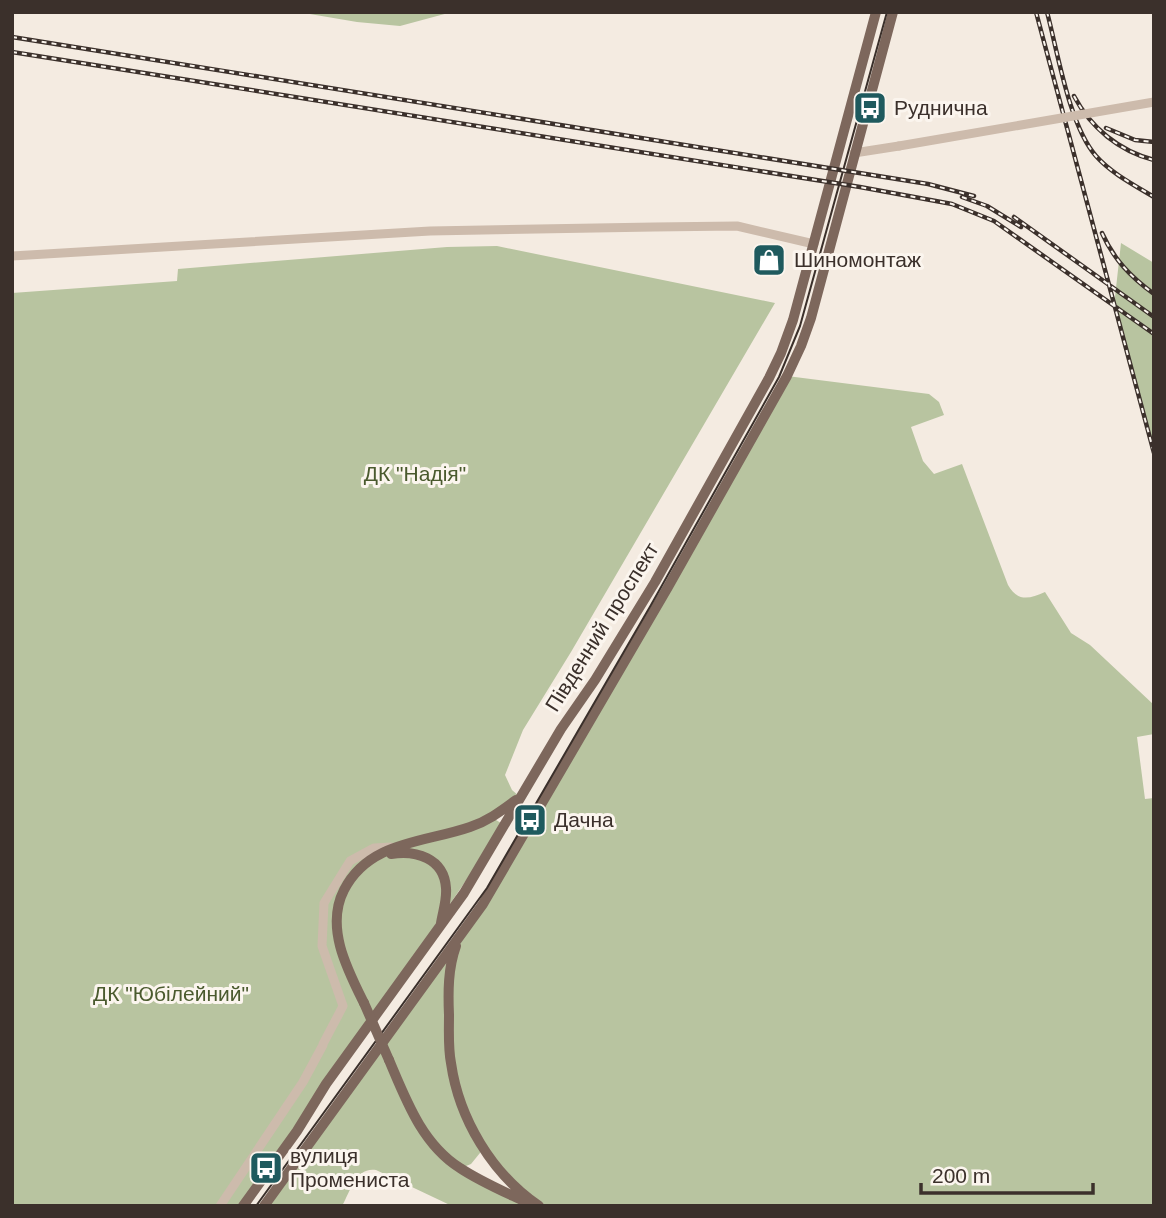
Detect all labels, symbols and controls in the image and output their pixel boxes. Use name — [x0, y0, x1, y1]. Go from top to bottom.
bus stop icon: Руднична — [851, 89, 889, 127]
place label: Руднична — [894, 96, 988, 119]
shop icon: Шиномонтаж — [750, 241, 788, 279]
place label: Шиномонтаж — [794, 248, 921, 271]
park label: ДК "Надія" — [364, 462, 466, 485]
street label: Південний проспект — [540, 538, 663, 715]
bus stop icon: Дачна — [511, 801, 549, 839]
place label: Дачна — [554, 808, 614, 831]
park label: ДК "Юбілейний" — [93, 982, 249, 1005]
place label: вулиця Промениста — [290, 1144, 410, 1191]
bus stop icon: вулиця Промениста — [247, 1149, 285, 1187]
scale bar — [921, 1152, 1092, 1196]
text: 200 m — [932, 1164, 990, 1187]

